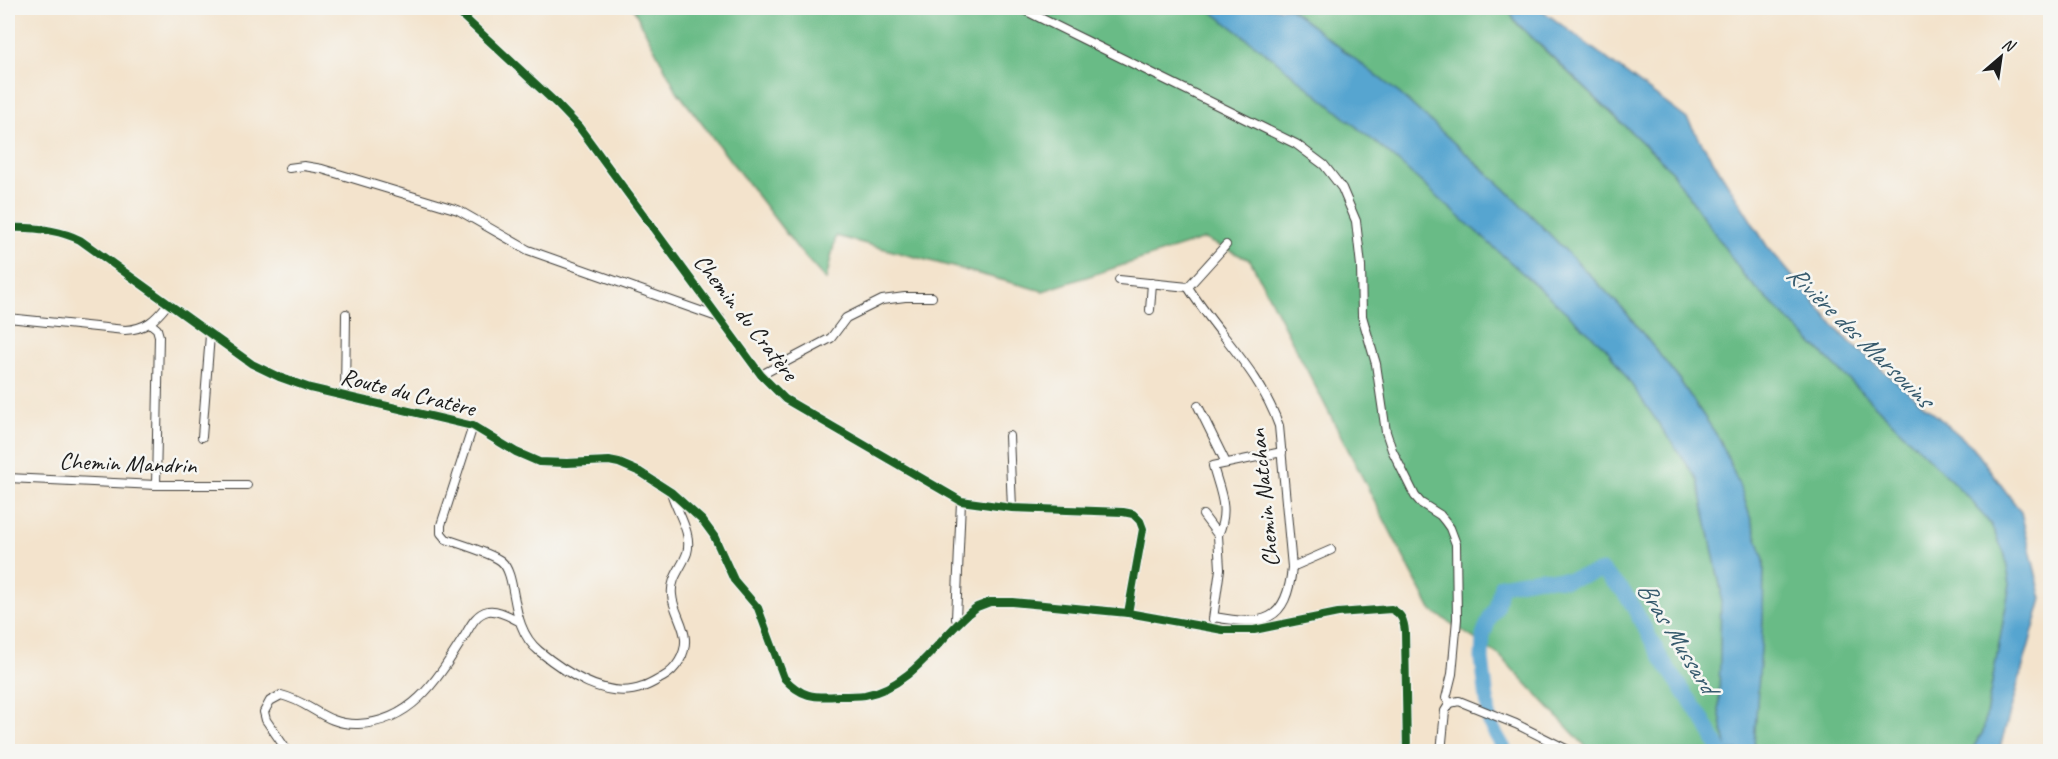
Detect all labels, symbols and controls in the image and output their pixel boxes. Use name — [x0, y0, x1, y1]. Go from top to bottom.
north arrow — [1971, 27, 2031, 87]
text: N — [1999, 34, 2020, 57]
street label: Chemin du Cratère — [687, 248, 806, 388]
water label: Rivière des Marsouins — [1780, 258, 1944, 418]
street label: Route du Cratère — [338, 361, 480, 424]
street label: Chemin Natchan — [1242, 426, 1286, 569]
street label: Chemin Mandrin — [59, 446, 198, 480]
water label: Bras Mussard — [1630, 575, 1728, 706]

